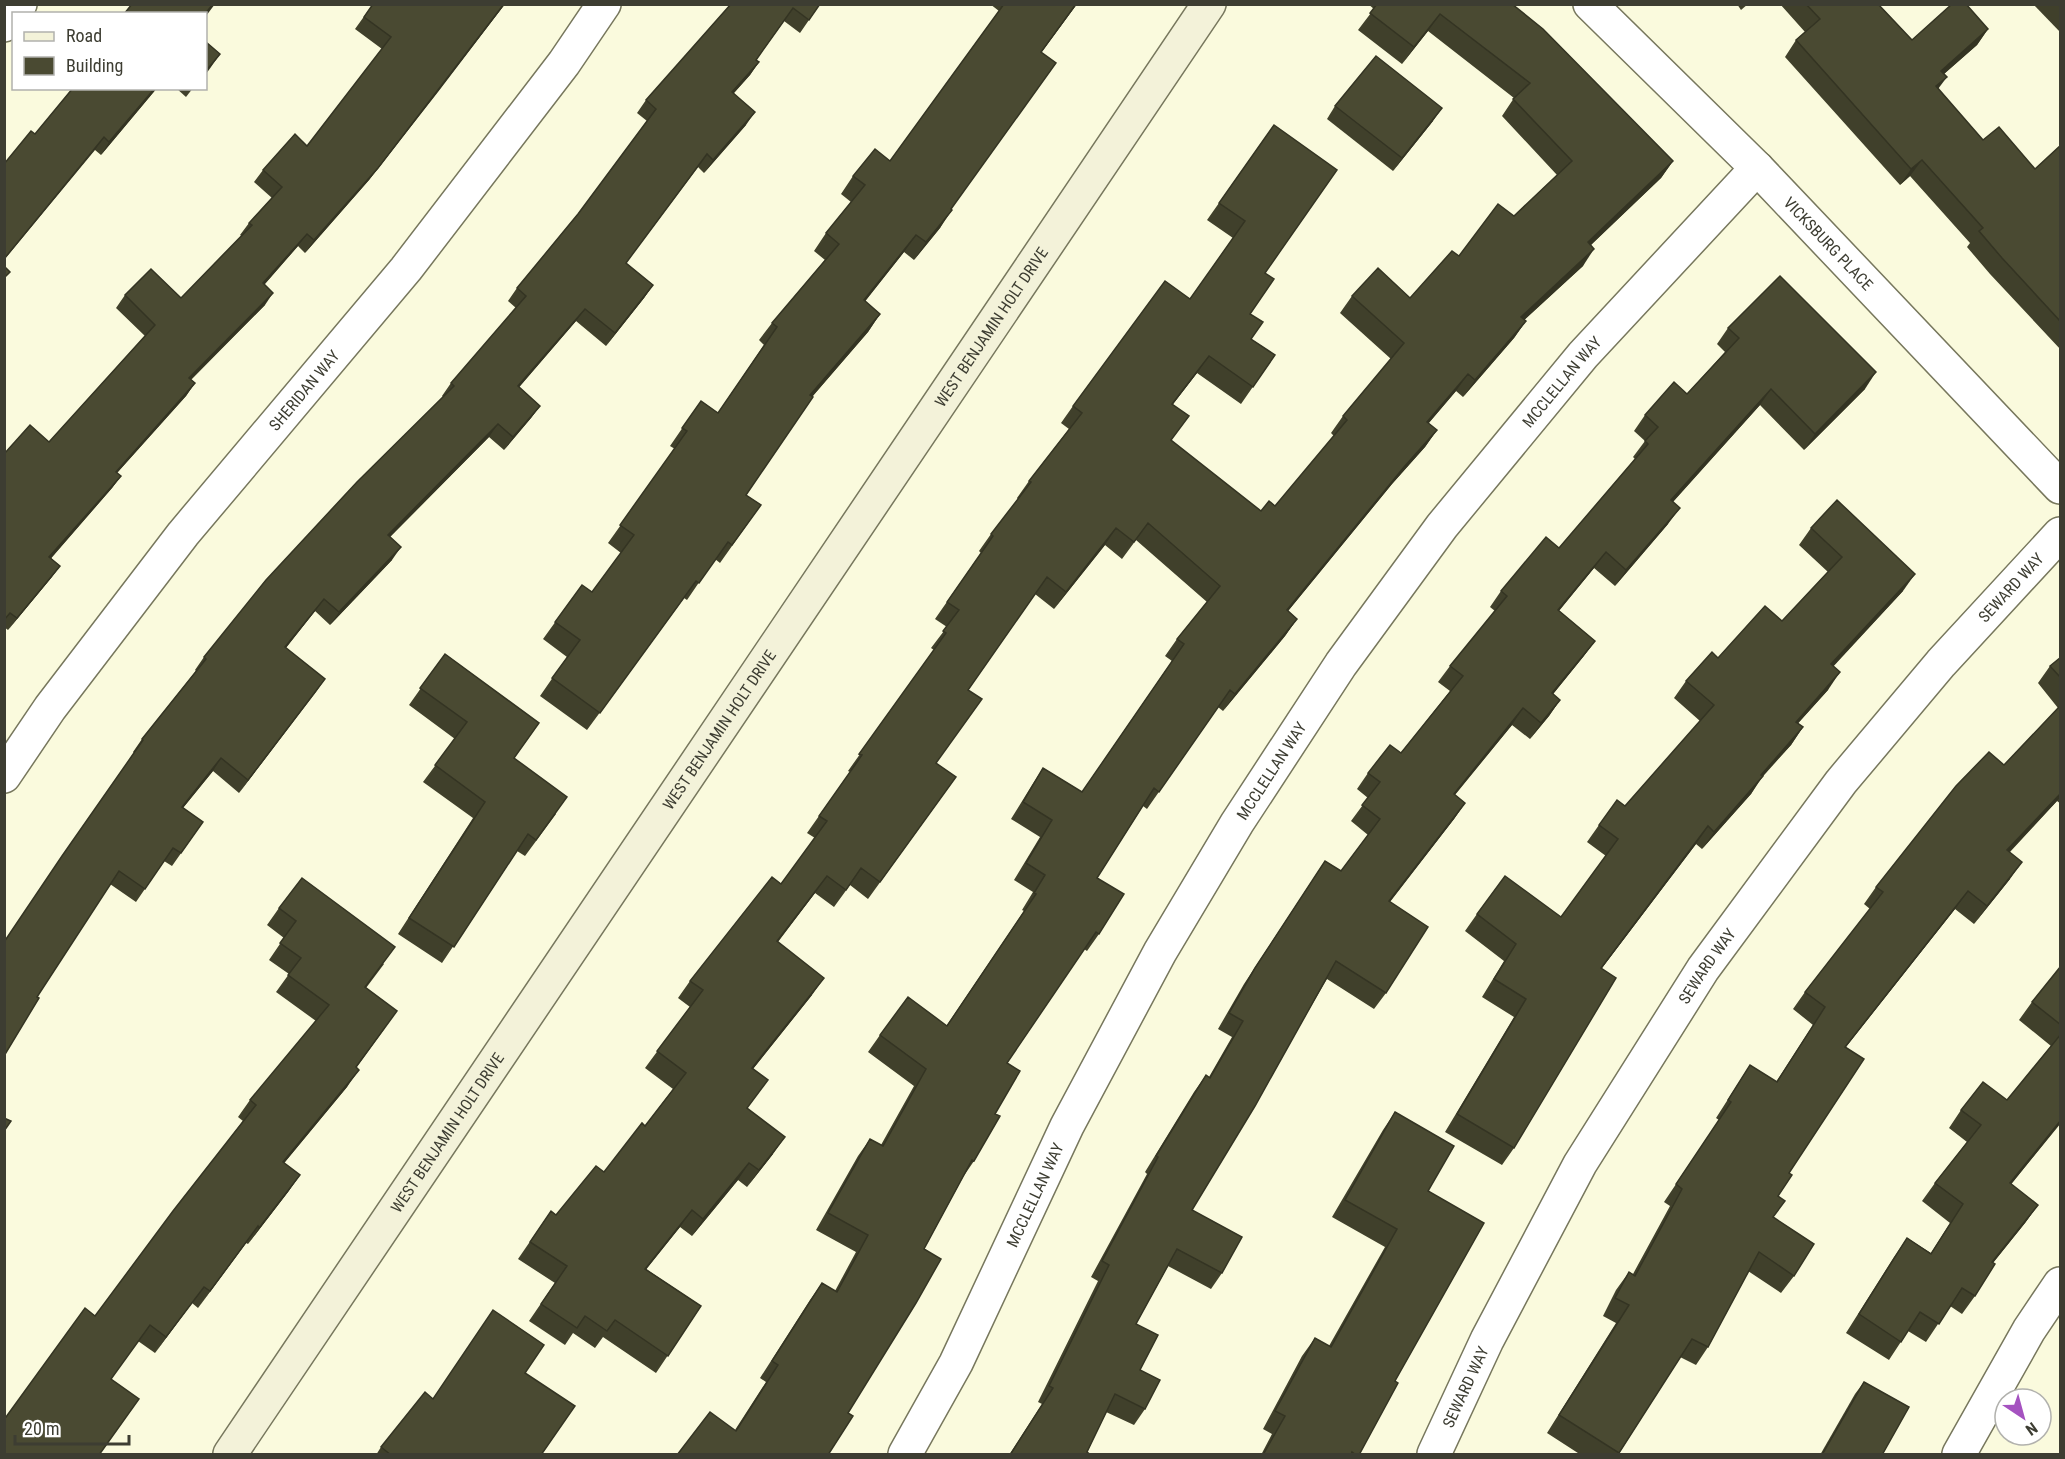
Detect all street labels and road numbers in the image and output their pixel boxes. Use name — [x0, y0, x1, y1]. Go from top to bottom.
street label: VICKSBURG PLACE — [1780, 193, 1877, 294]
street label: WEST BENJAMIN HOLT DRIVE — [931, 244, 1052, 411]
street label: MCCLELLAN WAY — [1518, 332, 1606, 431]
street label: SHERIDAN WAY — [265, 346, 344, 435]
street label: SEWARD WAY — [1974, 549, 2048, 626]
street label: WEST BENJAMIN HOLT DRIVE — [659, 646, 780, 813]
street label: MCCLELLAN WAY — [1233, 718, 1311, 823]
street label: SEWARD WAY — [1675, 924, 1740, 1007]
street label: WEST BENJAMIN HOLT DRIVE — [387, 1049, 508, 1216]
street label: MCCLELLAN WAY — [1003, 1139, 1068, 1250]
street label: SEWARD WAY — [1439, 1343, 1493, 1431]

